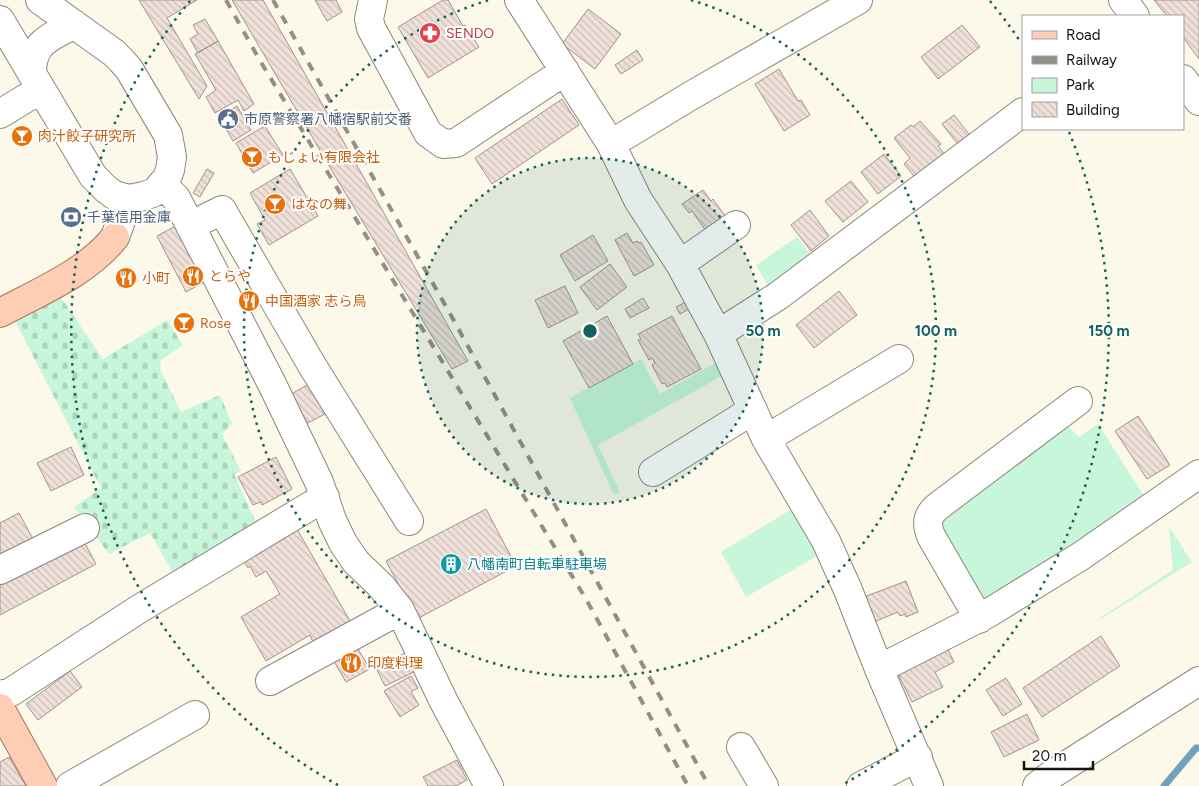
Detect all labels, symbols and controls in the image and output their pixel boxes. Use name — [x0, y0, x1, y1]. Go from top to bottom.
legend — [1022, 15, 1184, 130]
pharmacy icon: SENDO — [418, 21, 442, 45]
place label: SENDO — [446, 25, 494, 42]
text: Road — [1066, 26, 1101, 44]
text: Railway — [1066, 51, 1117, 69]
text: Park — [1066, 76, 1095, 94]
text: Building — [1066, 101, 1120, 119]
public building icon: 市原警察署八幡宿駅前交番 — [216, 107, 240, 131]
place label: 市原警察署八幡宿駅前交番 — [244, 111, 412, 128]
bar icon: 肉汁餃子研究所 — [10, 124, 34, 148]
place label: 肉汁餃子研究所 — [38, 128, 136, 145]
bar icon: もじょい有限会社 — [240, 145, 264, 169]
place label: もじょい有限会社 — [268, 149, 380, 166]
bar icon: はなの舞 — [263, 192, 287, 216]
place label: はなの舞 — [291, 196, 347, 213]
bank icon: 千葉信用金庫 — [59, 205, 83, 229]
place label: 千葉信用金庫 — [87, 209, 171, 226]
restaurant icon: とらや — [181, 264, 205, 288]
restaurant icon: 小町 — [114, 266, 138, 290]
place label: とらや — [209, 268, 251, 285]
place label: 小町 — [142, 270, 170, 287]
restaurant icon: 中国酒家 志ら鳥 — [237, 289, 261, 313]
place label: 中国酒家 志ら鳥 — [265, 293, 366, 310]
bar icon: Rose — [172, 311, 196, 335]
place label: Rose — [200, 315, 231, 332]
centre of rings — [581, 322, 599, 340]
text: 50 m — [745, 322, 781, 340]
text: 100 m — [915, 322, 957, 340]
text: 150 m — [1088, 322, 1130, 340]
building icon: 八幡南町自転車駐車場 — [439, 552, 463, 576]
place label: 八幡南町自転車駐車場 — [467, 556, 607, 573]
restaurant icon: 印度料理 — [339, 651, 363, 675]
place label: 印度料理 — [367, 655, 423, 672]
scale bar — [1024, 738, 1093, 770]
text: 20 m — [1032, 747, 1066, 765]

